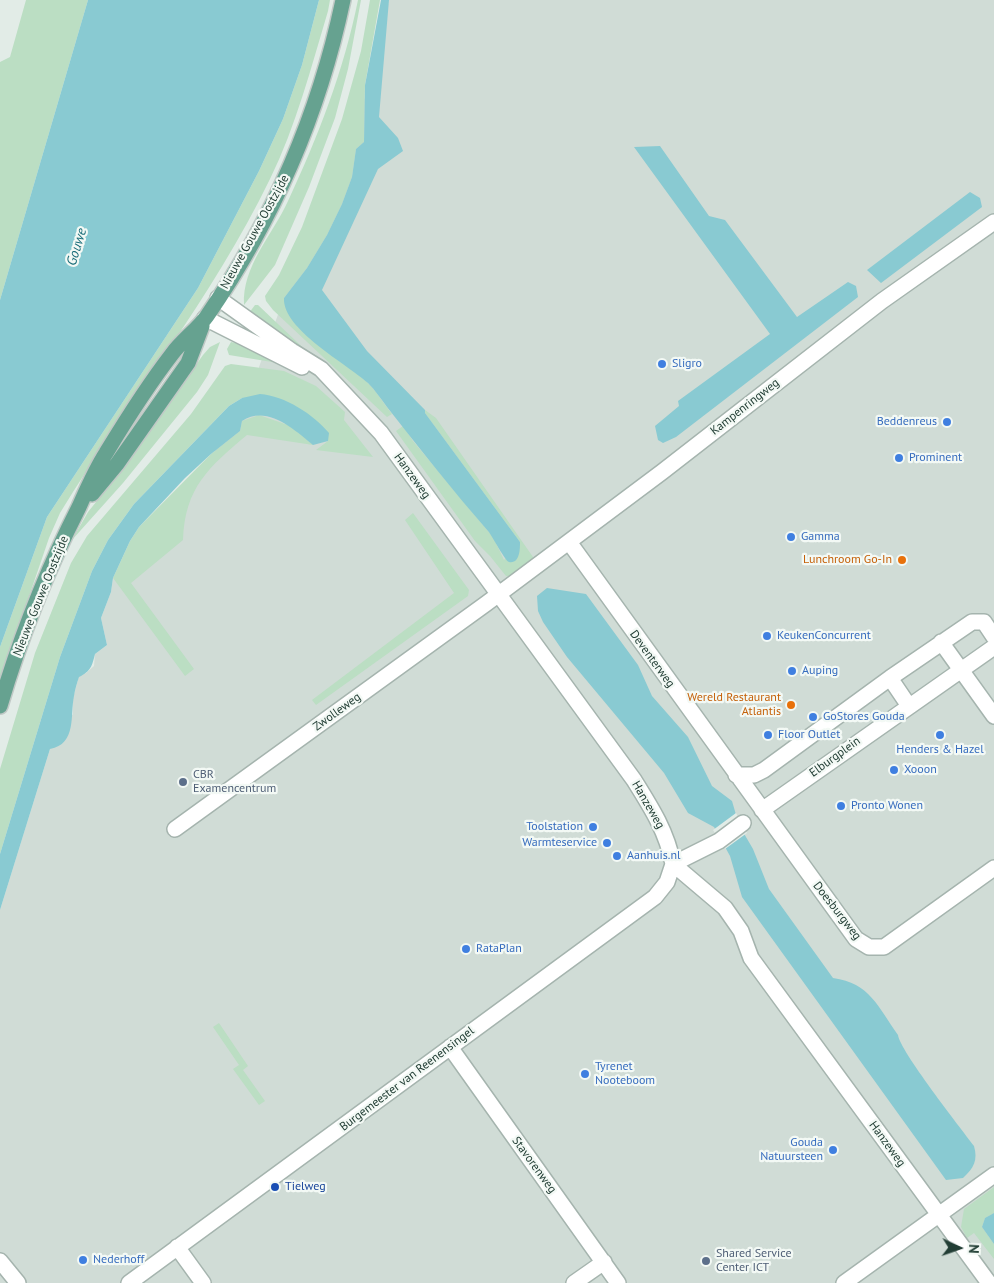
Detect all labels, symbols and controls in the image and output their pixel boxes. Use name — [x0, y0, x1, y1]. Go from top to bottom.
street label: Nieuwe Gouwe Oostzijde — [218, 172, 292, 292]
water label: Gouwe — [63, 226, 91, 268]
place label: Sligro — [672, 357, 702, 371]
marker: Sligro — [656, 358, 668, 370]
street label: Kampenringweg — [708, 376, 782, 438]
place label: Beddenreus — [877, 415, 937, 429]
marker: Beddenreus — [941, 416, 953, 428]
street label: Hanzeweg — [391, 450, 433, 502]
place label: Prominent — [909, 451, 962, 465]
marker: Prominent — [893, 452, 905, 464]
place label: Gamma — [801, 530, 840, 544]
marker: Gamma — [785, 531, 797, 543]
street label: Nieuwe Gouwe Oostzijde — [10, 534, 72, 658]
place label: Lunchroom Go-In — [803, 553, 892, 567]
marker: Lunchroom Go-In — [896, 554, 908, 566]
street label: Deventerweg — [626, 628, 678, 690]
place label: KeukenConcurrent — [777, 629, 871, 643]
marker: KeukenConcurrent — [761, 630, 773, 642]
place label: Auping — [802, 664, 838, 678]
marker: Auping — [786, 665, 798, 677]
street label: Zwolleweg — [310, 690, 364, 734]
place label: Wereld Restaurant Atlantis — [687, 691, 781, 719]
marker: Wereld Restaurant Atlantis — [785, 699, 797, 711]
place label: GoStores Gouda — [823, 710, 905, 724]
marker: GoStores Gouda — [807, 711, 819, 723]
place label: Floor Outlet — [778, 728, 840, 742]
marker: Floor Outlet — [762, 729, 774, 741]
marker: Henders & Hazel — [934, 729, 946, 741]
street label: Elburgplein — [807, 734, 863, 780]
place label: Henders & Hazel — [896, 743, 984, 757]
place label: Xooon — [904, 763, 937, 777]
marker: Xooon — [888, 764, 900, 776]
place label: CBR Examencentrum — [193, 768, 276, 796]
marker: CBR Examencentrum — [177, 776, 189, 788]
street label: Hanzeweg — [629, 779, 667, 831]
place label: Pronto Wonen — [851, 799, 923, 813]
marker: Pronto Wonen — [835, 800, 847, 812]
place label: Toolstation — [526, 820, 583, 834]
marker: Toolstation — [587, 821, 599, 833]
place label: Warmteservice — [522, 836, 597, 850]
marker: Warmteservice — [601, 837, 613, 849]
place label: Aanhuis.nl — [627, 849, 680, 863]
marker: Aanhuis.nl — [611, 850, 623, 862]
street label: Doesburgweg — [810, 879, 864, 943]
place label: RataPlan — [476, 942, 522, 956]
marker: RataPlan — [460, 943, 472, 955]
street label: Burgemeester van Reenensingel — [337, 1024, 477, 1134]
place label: Tyrenet Nooteboom — [595, 1060, 655, 1088]
marker: Tyrenet Nooteboom — [579, 1068, 591, 1080]
street label: Hanzeweg — [866, 1118, 908, 1170]
street label: Stavorenweg — [509, 1134, 559, 1196]
place label: Gouda Natuursteen — [760, 1136, 823, 1164]
marker: Gouda Natuursteen — [827, 1144, 839, 1156]
place label: Tielweg — [285, 1180, 326, 1194]
marker: Tielweg — [269, 1181, 281, 1193]
north arrow — [934, 1223, 984, 1273]
text: N — [965, 1244, 983, 1254]
place label: Shared Service Center ICT — [716, 1247, 792, 1275]
place label: Nederhoff — [93, 1253, 144, 1267]
marker: Nederhoff — [77, 1254, 89, 1266]
marker: Shared Service Center ICT — [700, 1255, 712, 1267]

